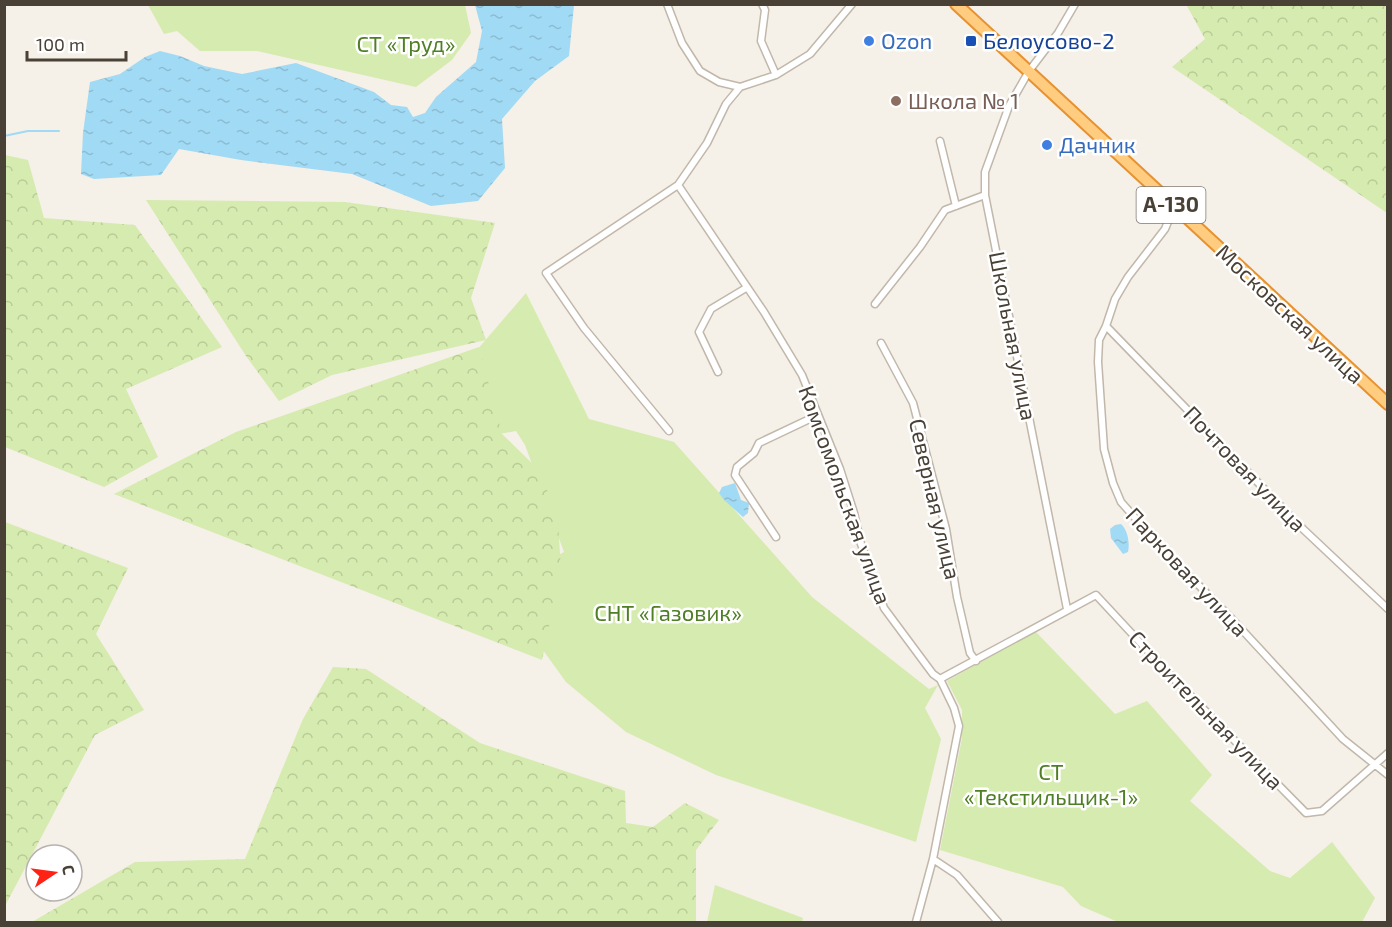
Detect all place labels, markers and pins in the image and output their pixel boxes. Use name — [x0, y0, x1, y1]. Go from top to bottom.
place label: Ozon — [881, 27, 932, 53]
place label: Белоусово-2 — [983, 27, 1115, 54]
marker: Ozon — [862, 34, 876, 48]
marker: Белоусово-2 — [964, 34, 978, 48]
place label: Школа № 1 — [908, 87, 1019, 113]
marker: Школа № 1 — [889, 94, 903, 108]
place label: Дачник — [1059, 131, 1136, 157]
marker: Дачник — [1040, 138, 1054, 152]

